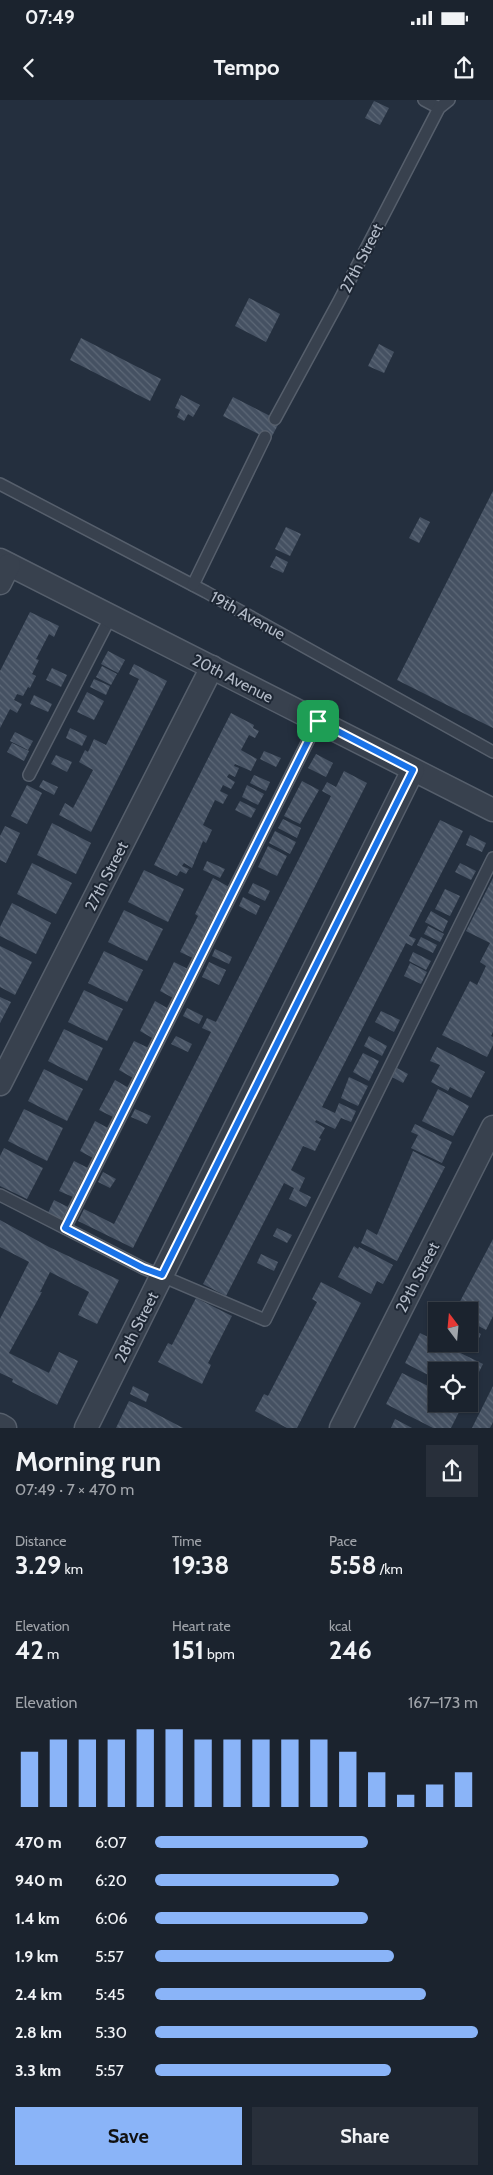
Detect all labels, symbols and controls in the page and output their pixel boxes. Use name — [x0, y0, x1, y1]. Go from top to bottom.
text: 07:49 — [25, 6, 75, 29]
icon: back — [15, 54, 43, 82]
text: Tempo — [213, 54, 280, 81]
icon: share — [450, 54, 478, 82]
street label: 27th Street — [336, 220, 387, 296]
street label: 19th Avenue — [207, 587, 289, 644]
street label: 20th Avenue — [189, 650, 276, 707]
pin — [297, 700, 339, 742]
icon: arrive — [304, 707, 332, 735]
street label: 27th Street — [81, 838, 132, 914]
street label: 29th Street — [392, 1238, 443, 1316]
street label: 28th Street — [111, 1288, 163, 1366]
north arrow — [428, 1302, 478, 1352]
map controls — [428, 1302, 478, 1412]
button: locate — [428, 1362, 478, 1412]
text: Morning run — [15, 1444, 161, 1478]
button: share — [426, 1445, 478, 1497]
text: 07:49 · 7 × 470 m — [15, 1480, 134, 1499]
text: Distance — [15, 1532, 67, 1550]
text: Time — [172, 1532, 202, 1550]
text: Pace — [329, 1532, 357, 1550]
text: 3.29 — [15, 1550, 61, 1580]
text: 19:38 — [172, 1550, 229, 1580]
text: 5:58 — [329, 1550, 377, 1580]
text: km — [61, 1560, 83, 1578]
text: /km — [377, 1560, 403, 1578]
text: Elevation — [15, 1617, 70, 1635]
text: Heart rate — [172, 1617, 231, 1635]
text: kcal — [329, 1617, 351, 1635]
text: 42 — [15, 1635, 44, 1665]
text: 151 — [172, 1635, 204, 1665]
text: 246 — [329, 1635, 372, 1665]
text: m — [44, 1645, 59, 1663]
text: bpm — [204, 1645, 235, 1663]
text: Elevation — [15, 1693, 78, 1712]
text: 167–173 m — [408, 1693, 478, 1712]
text: 470 m — [15, 1833, 62, 1852]
text: 6:07 — [95, 1833, 126, 1852]
text: 940 m — [15, 1871, 63, 1890]
text: 6:20 — [95, 1871, 127, 1890]
text: 1.4 km — [15, 1909, 60, 1928]
text: 6:06 — [95, 1909, 128, 1928]
text: 1.9 km — [15, 1947, 58, 1966]
text: 5:57 — [95, 1947, 124, 1966]
text: 2.4 km — [15, 1985, 62, 2004]
text: 5:45 — [95, 1985, 125, 2004]
text: 2.8 km — [15, 2023, 62, 2042]
text: 5:30 — [95, 2023, 127, 2042]
text: 3.3 km — [15, 2061, 61, 2080]
text: 5:57 — [95, 2061, 124, 2080]
button: Save — [15, 2107, 242, 2165]
button: Share — [252, 2107, 478, 2165]

